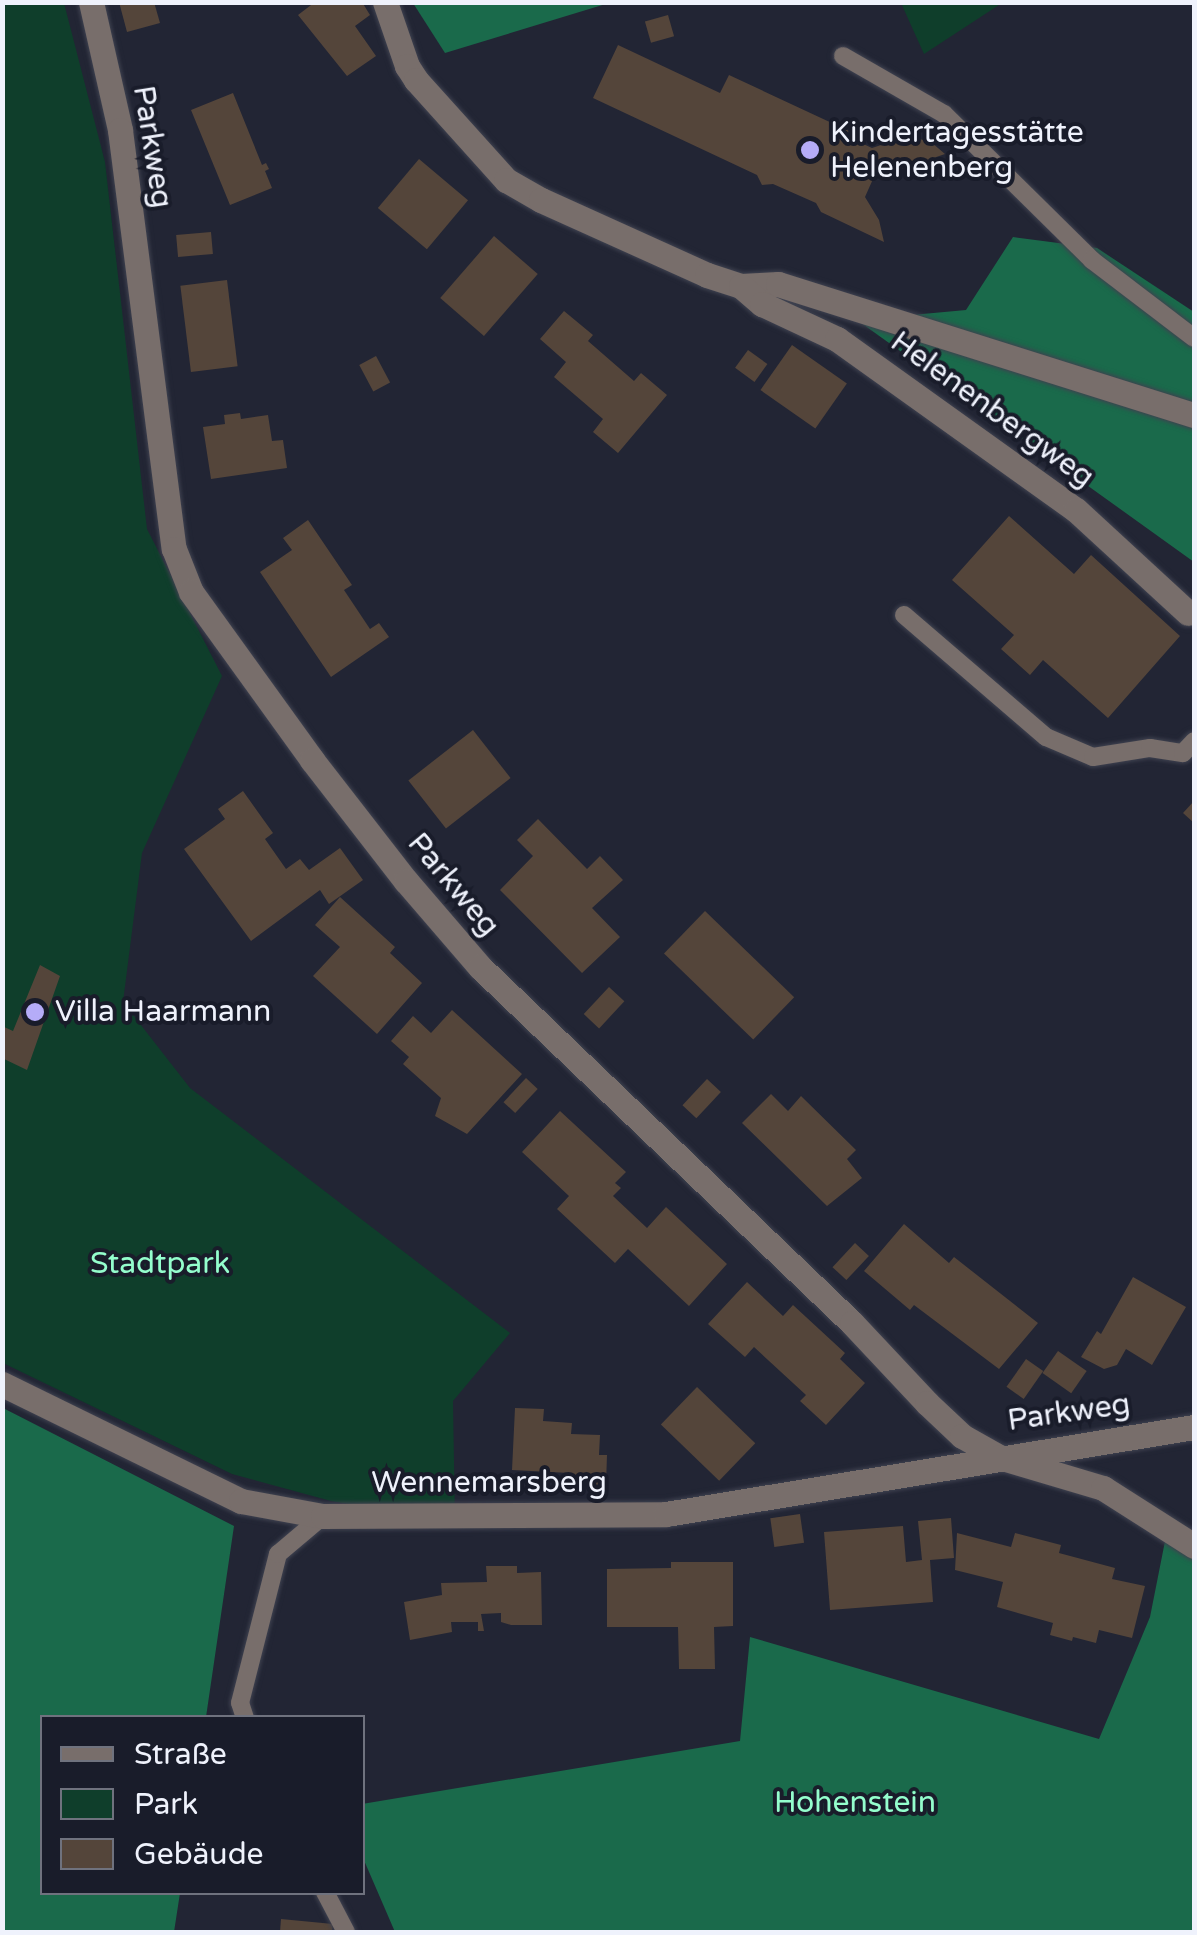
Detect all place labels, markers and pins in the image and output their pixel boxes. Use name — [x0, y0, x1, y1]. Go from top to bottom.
place label: Kindertagesstätte Helenenberg — [830, 115, 1084, 186]
marker: Kindertagesstätte Helenenberg — [799, 139, 821, 161]
place label: Villa Haarmann — [55, 994, 271, 1030]
marker: Villa Haarmann — [24, 1001, 46, 1023]

